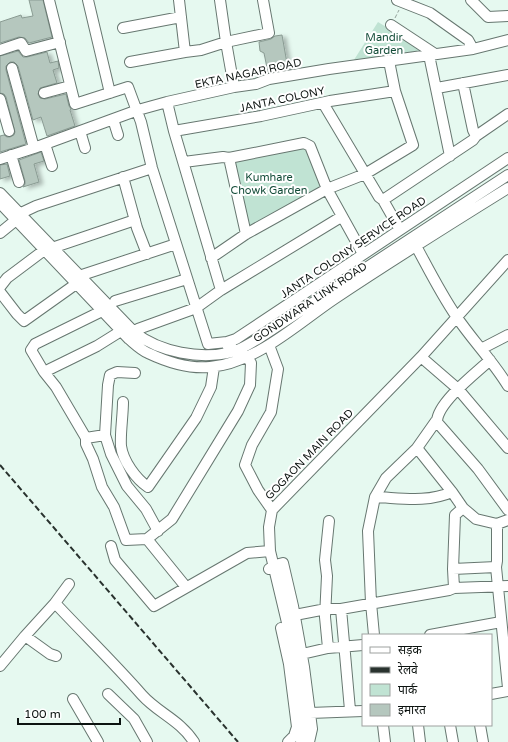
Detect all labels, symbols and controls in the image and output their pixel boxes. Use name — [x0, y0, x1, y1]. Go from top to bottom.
park label: Mandir Garden — [365, 31, 403, 57]
street label: EKTA NAGAR ROAD — [194, 56, 303, 91]
street label: JANTA COLONY — [238, 84, 326, 115]
park label: Kumhare Chowk Garden — [231, 171, 307, 197]
street label: JANTA COLONY SERVICE ROAD — [278, 194, 428, 301]
street label: GONDWARA LINK ROAD — [251, 260, 370, 345]
street label: GOGAON MAIN ROAD — [263, 406, 356, 502]
legend — [362, 634, 492, 726]
text: सड़क — [398, 643, 423, 657]
text: रेलवे — [398, 662, 418, 677]
text: पार्क — [398, 683, 418, 697]
scale bar — [18, 700, 120, 726]
text: इमारत — [398, 703, 427, 717]
text: 100 m — [24, 707, 61, 721]

